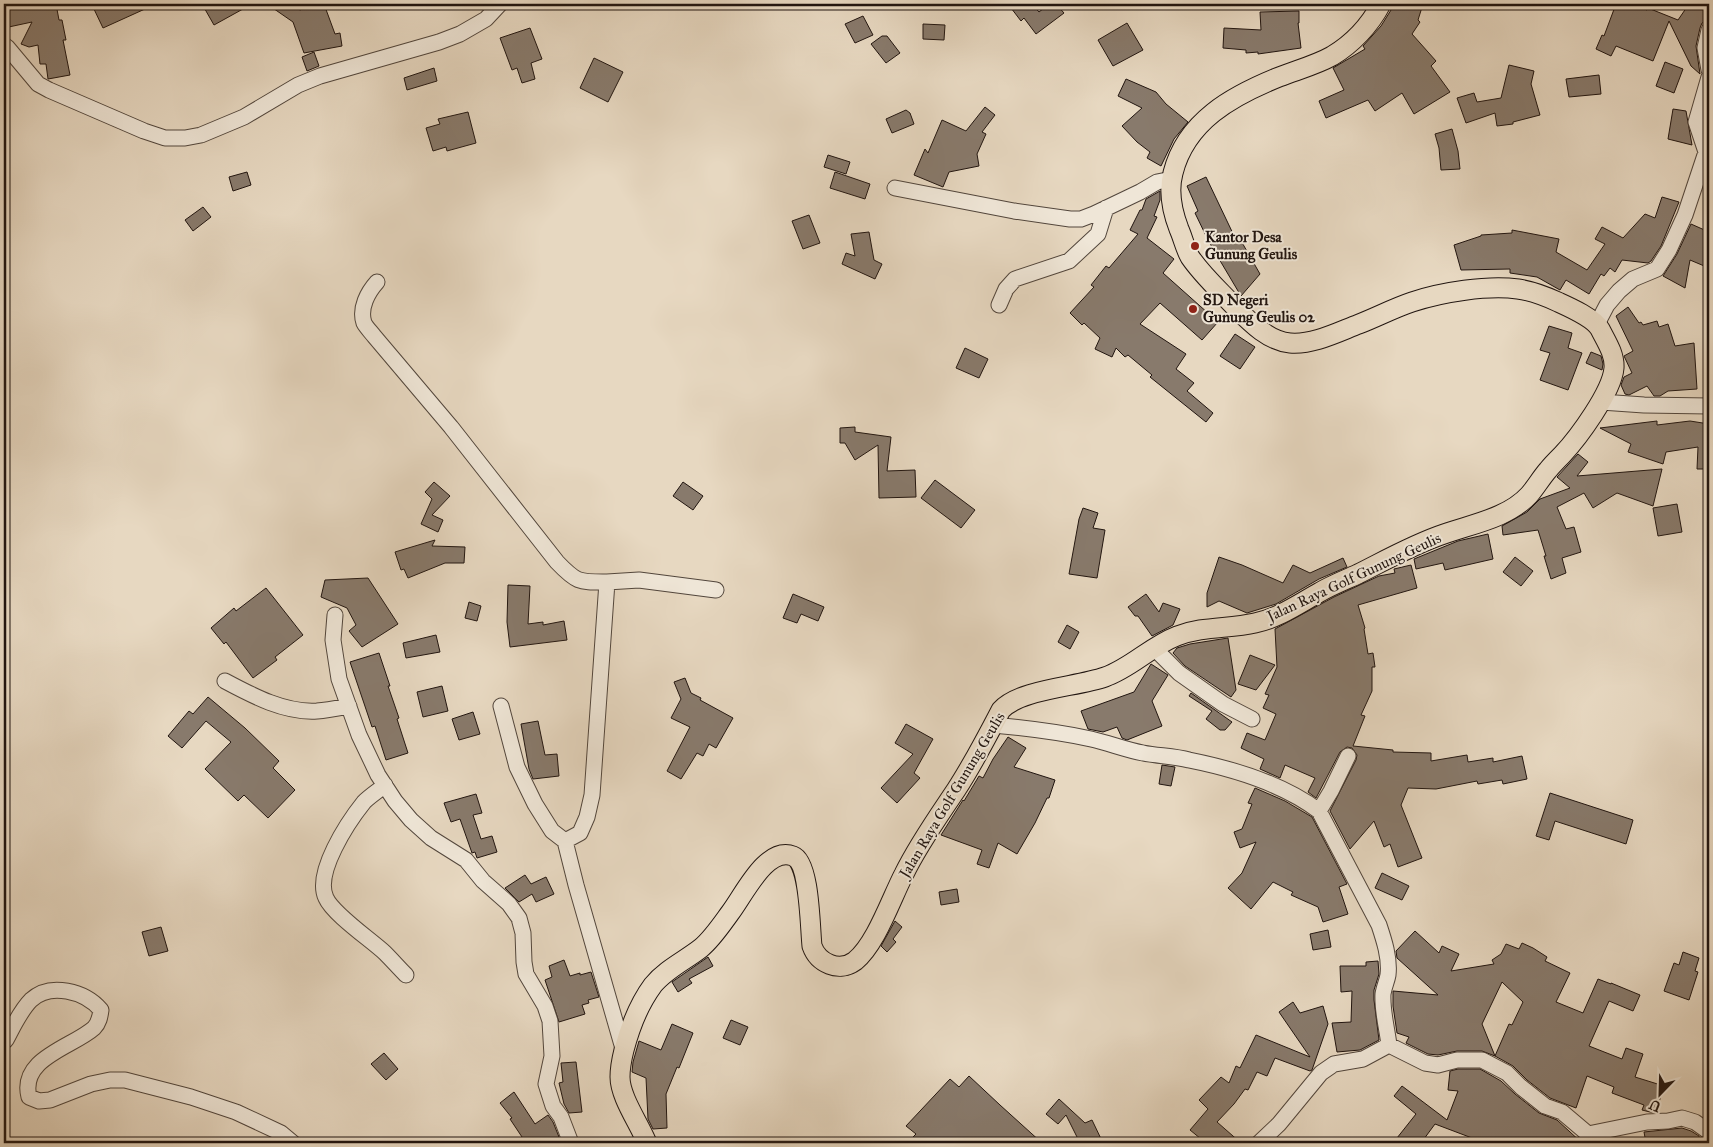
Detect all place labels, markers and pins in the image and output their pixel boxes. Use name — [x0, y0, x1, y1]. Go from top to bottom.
place label: Kantor Desa Gunung Geulis — [1205, 228, 1298, 264]
marker: Kantor Desa Gunung Geulis — [1189, 240, 1201, 252]
place label: SD Negeri Gunung Geulis 02 — [1203, 291, 1315, 327]
marker: SD Negeri Gunung Geulis 02 — [1187, 303, 1199, 315]

